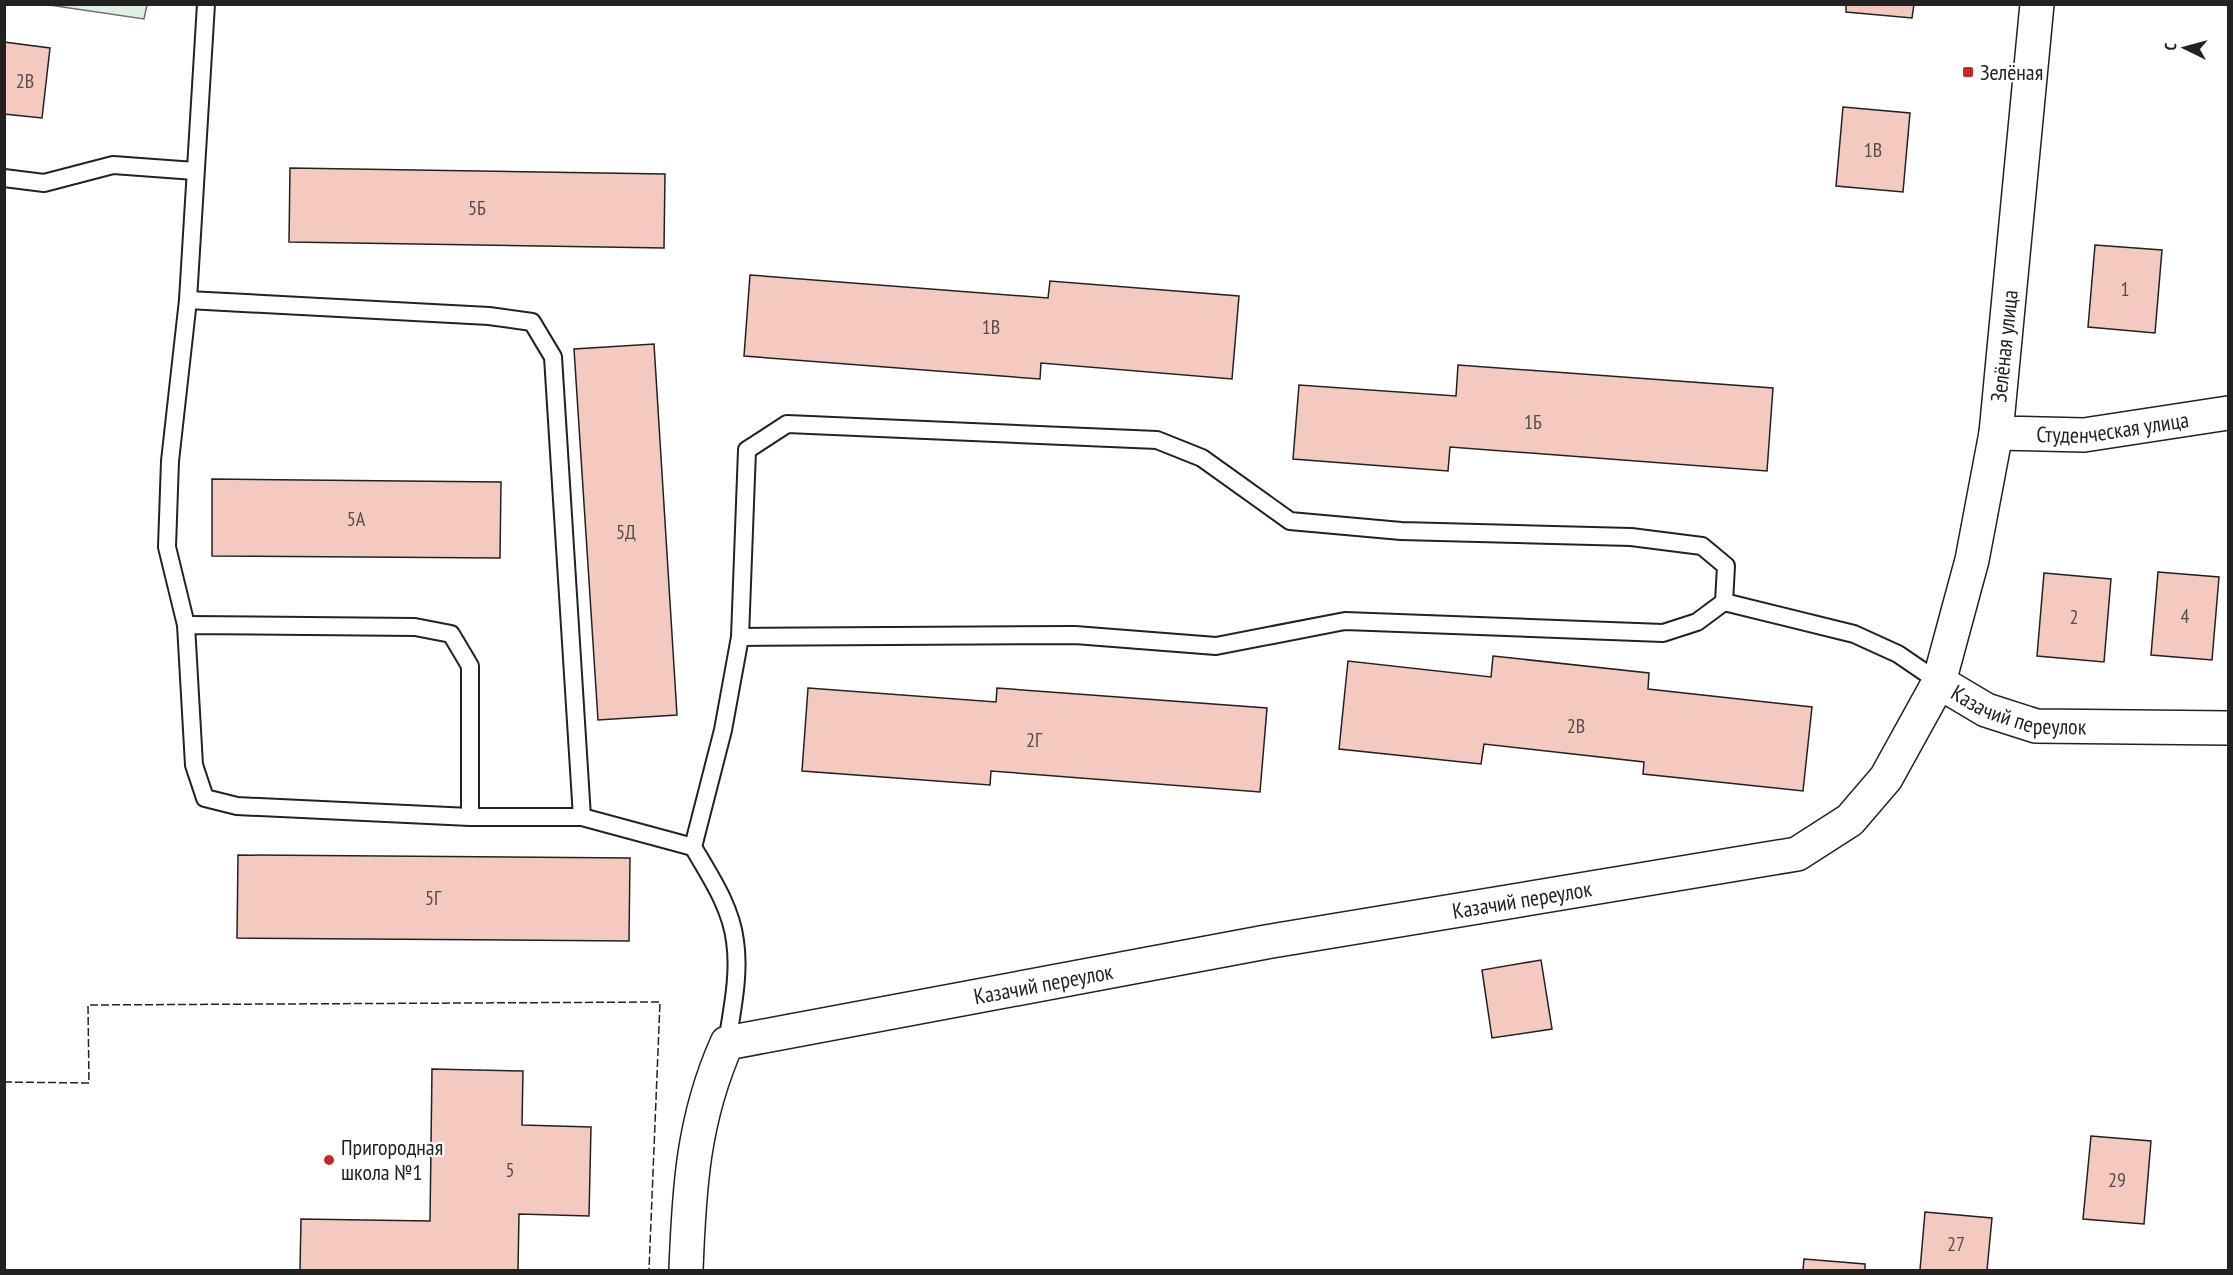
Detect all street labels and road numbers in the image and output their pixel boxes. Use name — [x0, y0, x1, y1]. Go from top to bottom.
street label: Зелёная улица — [1984, 288, 2024, 404]
street label: Студенческая улица — [2036, 405, 2191, 449]
street label: Казачий переулок — [1946, 678, 2087, 741]
street label: Казачий переулок — [1450, 874, 1594, 925]
street label: Казачий переулок — [971, 957, 1116, 1010]

